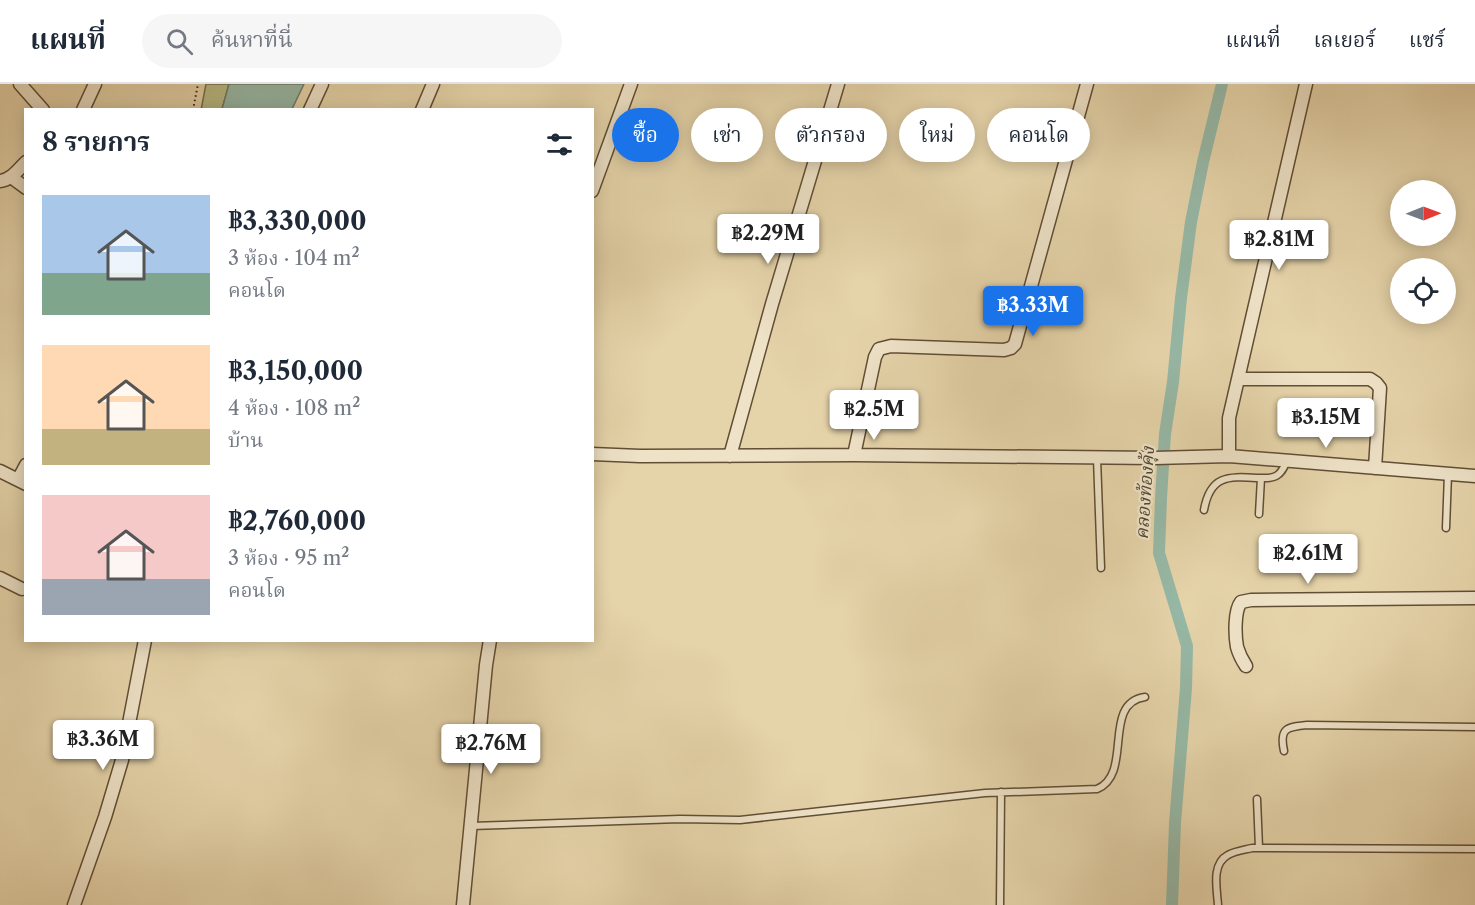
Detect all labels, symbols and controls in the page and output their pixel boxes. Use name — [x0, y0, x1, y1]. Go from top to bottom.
search box — [142, 14, 562, 68]
text: แผนที่ — [30, 22, 106, 56]
icon: search — [163, 25, 196, 58]
text: ค้นหาที่นี่ — [211, 26, 293, 53]
text: แผนที่ — [1226, 27, 1281, 52]
text: เลเยอร์ — [1314, 27, 1376, 52]
text: แชร์ — [1409, 27, 1445, 52]
chip: ซื้อ — [612, 108, 679, 162]
chip: เช่า — [691, 108, 763, 162]
chip: ตัวกรอง — [775, 108, 887, 162]
chip: ใหม่ — [899, 108, 975, 162]
chip: คอนโด — [987, 108, 1090, 162]
text: 8 รายการ — [42, 126, 150, 158]
icon: filters — [543, 128, 576, 161]
north arrow — [1390, 180, 1456, 246]
map controls — [1390, 180, 1456, 324]
text: ฿3,330,000 — [228, 205, 367, 237]
pin: ฿2.29M — [719, 214, 817, 265]
icon: home — [90, 219, 162, 291]
pin: ฿2.81M — [1230, 220, 1328, 271]
text: ฿2.29M — [731, 221, 805, 245]
text: ฿2.81M — [1243, 227, 1315, 251]
text: 3 ห้อง · 104 m² — [228, 246, 360, 270]
button: locate — [1390, 258, 1456, 324]
text: คอนโด — [228, 278, 286, 302]
pin: ฿3.33M — [984, 286, 1082, 337]
text: ฿3.33M — [997, 293, 1069, 317]
text: ฿3,150,000 — [228, 355, 363, 387]
icon: home — [90, 369, 162, 441]
pin: ฿2.5M — [832, 390, 916, 441]
text: 4 ห้อง · 108 m² — [228, 396, 360, 420]
text: ฿2.5M — [844, 397, 904, 421]
pin: ฿3.15M — [1277, 398, 1375, 449]
text: ฿3.15M — [1291, 405, 1361, 429]
text: บ้าน — [228, 428, 264, 452]
water label: คลองท้องคุ้ง — [1131, 445, 1160, 540]
text: ฿2,760,000 — [228, 505, 366, 537]
icon: home — [90, 519, 162, 591]
pin: ฿2.61M — [1259, 534, 1357, 585]
text: ฿2.61M — [1273, 541, 1343, 565]
text: 3 ห้อง · 95 m² — [228, 546, 350, 570]
text: คอนโด — [228, 578, 286, 602]
pin: ฿3.36M — [54, 720, 152, 771]
pin: ฿2.76M — [442, 724, 540, 775]
text: ฿3.36M — [67, 727, 139, 751]
text: ฿2.76M — [455, 731, 527, 755]

